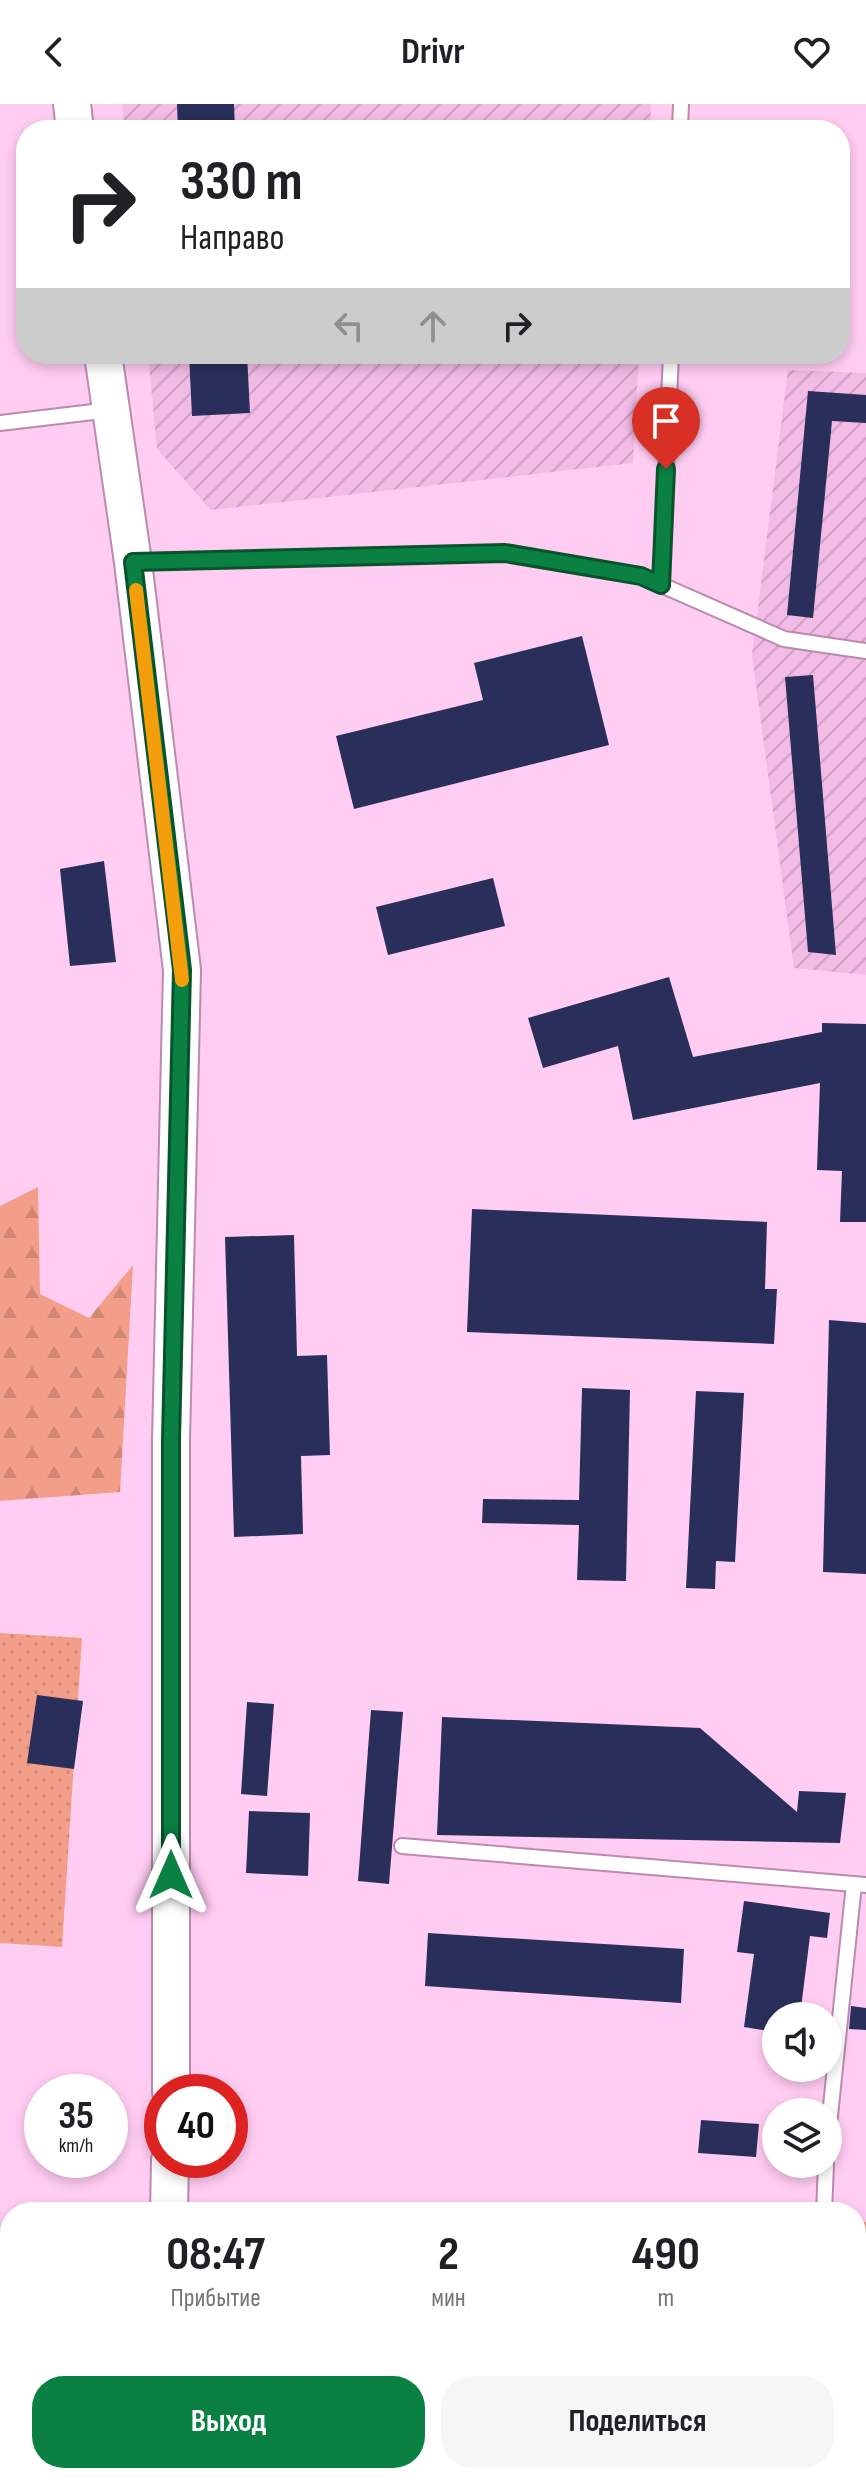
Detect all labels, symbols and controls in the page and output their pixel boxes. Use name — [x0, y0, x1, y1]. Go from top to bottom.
icon: back — [32, 30, 76, 74]
icon: heart — [790, 30, 834, 74]
text: Drivr — [401, 31, 465, 74]
text: 330 m — [180, 149, 303, 216]
icon: right — [48, 152, 152, 256]
text: Направо — [180, 217, 284, 260]
icon: left — [327, 304, 371, 348]
icon: ahead — [411, 304, 455, 348]
icon: right — [495, 304, 539, 348]
pin — [632, 387, 700, 469]
icon: arrive — [644, 399, 688, 443]
position arrow — [129, 1833, 213, 1917]
map controls — [762, 2002, 842, 2178]
button: sound — [762, 2002, 842, 2082]
speed limit sign: 40 — [144, 2074, 248, 2178]
text: 35 — [58, 2092, 94, 2140]
button: layers — [762, 2098, 842, 2178]
text: km/h — [59, 2134, 93, 2158]
text: 08:47 — [166, 2226, 265, 2283]
text: 2 — [438, 2226, 459, 2283]
text: 490 — [632, 2226, 700, 2283]
text: Прибытие — [171, 2283, 261, 2314]
text: мин — [431, 2283, 466, 2314]
text: m — [657, 2283, 674, 2314]
button: Выход — [32, 2376, 425, 2468]
button: Поделиться — [441, 2376, 834, 2468]

